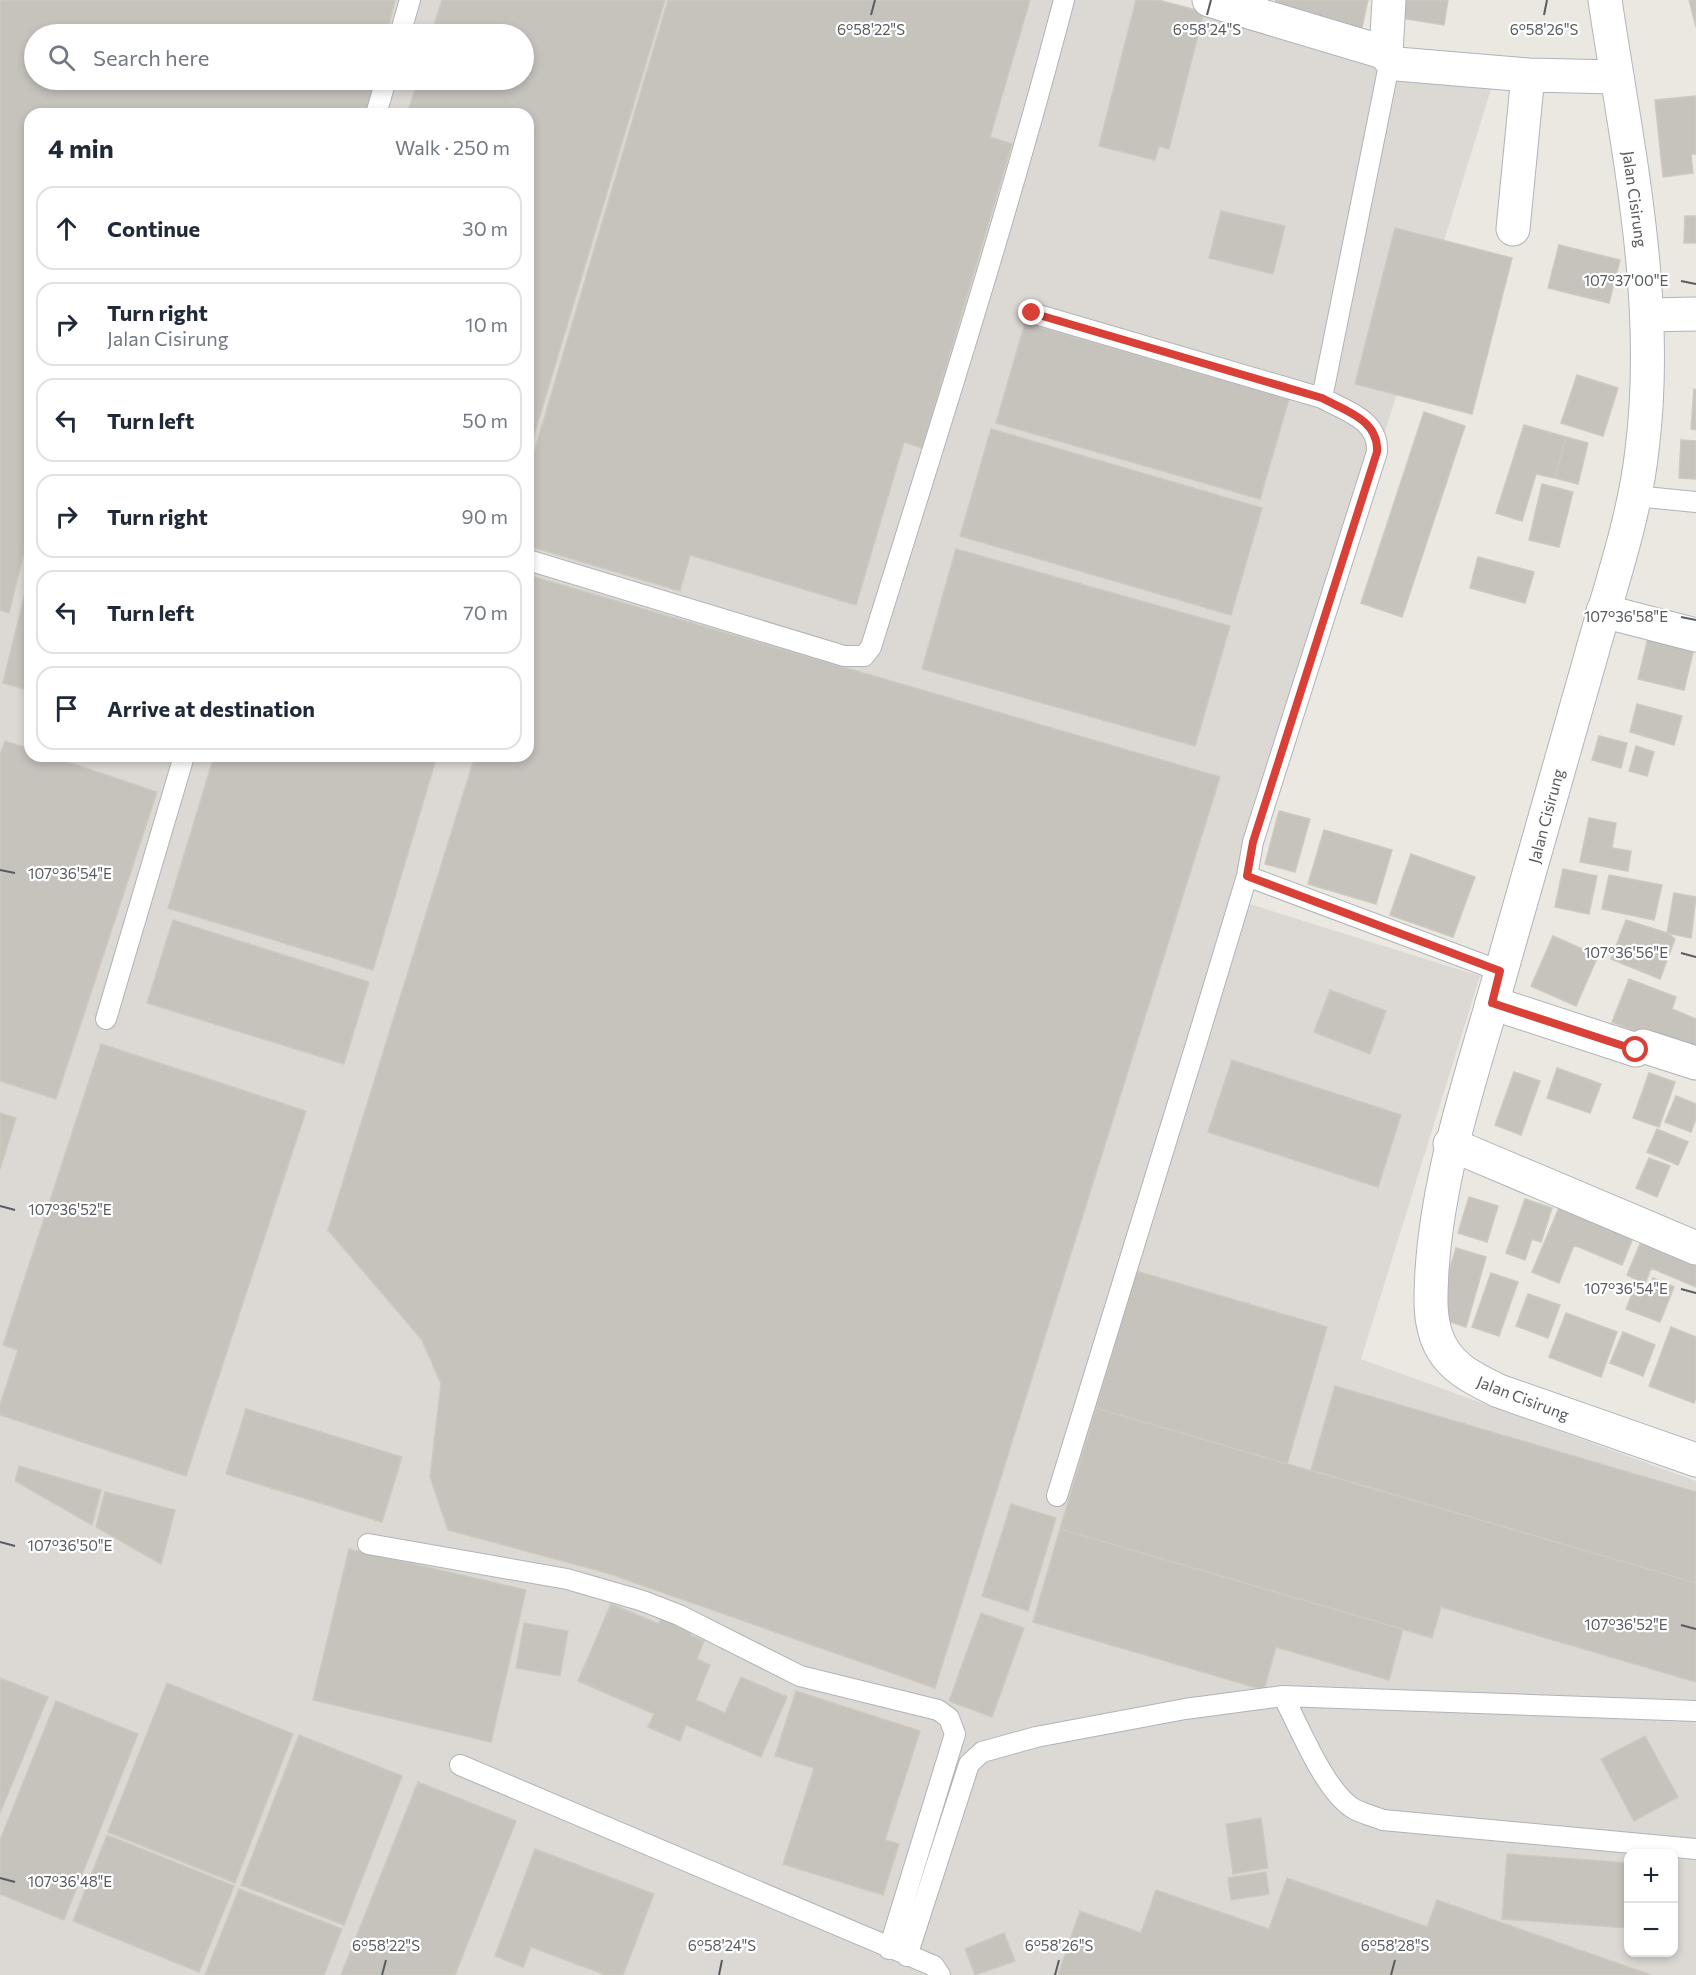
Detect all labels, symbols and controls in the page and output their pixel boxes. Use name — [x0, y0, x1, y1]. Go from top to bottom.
text: 6°58'22"S — [837, 20, 905, 38]
text: 6°58'24"S — [1173, 20, 1241, 38]
text: 6°58'26"S — [1510, 20, 1579, 38]
search box — [24, 24, 534, 90]
icon: search — [45, 41, 78, 74]
text: Search here — [93, 44, 209, 71]
text: 4 min — [48, 132, 114, 163]
text: Walk · 250 m — [395, 135, 510, 159]
street label: Jalan Cisirung — [1619, 149, 1652, 249]
icon: ahead — [50, 212, 83, 245]
text: Continue — [107, 215, 200, 242]
text: 30 m — [462, 216, 508, 240]
text: 107°37'00"E — [1584, 271, 1668, 289]
text: Turn right — [107, 299, 208, 326]
route end — [1018, 299, 1044, 325]
icon: right — [50, 308, 83, 341]
text: 10 m — [465, 312, 508, 336]
text: Jalan Cisirung — [107, 326, 229, 350]
icon: left — [50, 404, 83, 437]
text: Turn left — [107, 407, 194, 434]
text: 50 m — [462, 408, 508, 432]
icon: right — [50, 500, 83, 533]
text: Turn right — [107, 503, 208, 530]
text: 90 m — [462, 504, 508, 528]
icon: left — [50, 596, 83, 629]
text: Turn left — [107, 599, 194, 626]
text: 70 m — [463, 600, 508, 624]
text: 107°36'58"E — [1584, 607, 1668, 625]
icon: arrive — [50, 692, 83, 725]
text: Arrive at destination — [107, 695, 315, 722]
street label: Jalan Cisirung — [1524, 766, 1567, 865]
text: 107°36'54"E — [28, 864, 112, 882]
text: 107°36'56"E — [1584, 943, 1668, 961]
route start — [1622, 1036, 1648, 1062]
text: 107°36'52"E — [28, 1200, 112, 1218]
text: 107°36'54"E — [1584, 1279, 1668, 1297]
street label: Jalan Cisirung — [1474, 1371, 1572, 1424]
text: 107°36'50"E — [28, 1536, 112, 1554]
text: 107°36'52"E — [1584, 1615, 1668, 1633]
map controls — [1624, 1849, 1678, 1957]
button: + — [1624, 1849, 1678, 1903]
text: 107°36'48"E — [28, 1872, 112, 1890]
button: − — [1624, 1903, 1678, 1957]
text: 6°58'22"S — [352, 1936, 420, 1954]
text: 6°58'24"S — [688, 1936, 756, 1954]
text: 6°58'26"S — [1025, 1936, 1094, 1954]
text: 6°58'28"S — [1361, 1936, 1430, 1954]

